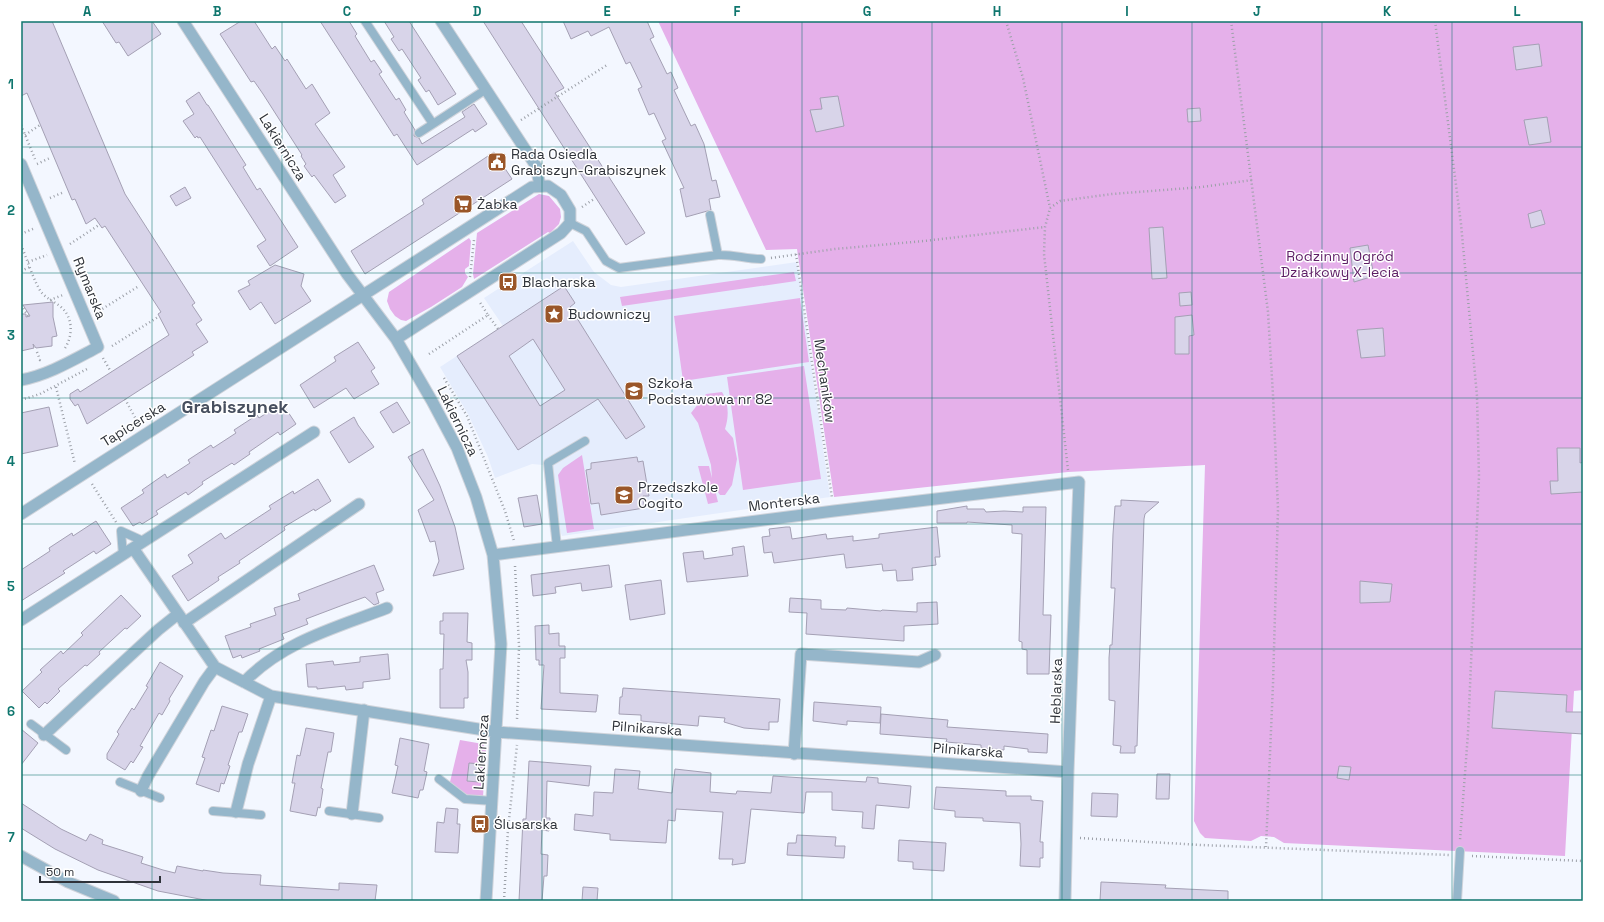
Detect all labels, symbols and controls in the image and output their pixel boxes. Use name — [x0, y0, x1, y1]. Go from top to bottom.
text: A — [83, 3, 92, 20]
text: B — [213, 3, 222, 20]
text: C — [343, 3, 351, 20]
text: D — [473, 3, 482, 20]
text: E — [603, 3, 611, 20]
text: F — [734, 3, 741, 20]
text: G — [863, 3, 871, 20]
text: H — [993, 3, 1001, 20]
text: I — [1125, 3, 1129, 20]
text: J — [1253, 3, 1261, 20]
text: K — [1383, 3, 1392, 20]
text: L — [1513, 3, 1521, 20]
text: 1 — [8, 76, 14, 93]
street label: Lakiernicza — [255, 110, 311, 184]
place label: Rada Osiedla Grabiszyn-Grabiszynek — [511, 145, 667, 179]
public building icon: Rada Osiedla Grabiszyn-Grabiszynek — [486, 151, 508, 173]
supermarket icon: Żabka — [452, 193, 474, 215]
place label: Żabka — [477, 195, 518, 213]
text: 2 — [7, 202, 15, 219]
park label: Rodzinny Ogród Działkowy X-lecia — [1281, 247, 1399, 281]
street label: Rymarska — [69, 254, 111, 322]
bus stop icon: Blacharska — [497, 271, 519, 293]
place label: Blacharska — [522, 273, 596, 291]
place icon: Budowniczy — [543, 303, 565, 325]
place label: Budowniczy — [568, 305, 651, 323]
text: 3 — [7, 327, 15, 344]
street label: Mechaników — [810, 338, 840, 424]
place label: Szkoła Podstawowa nr 82 — [648, 374, 772, 408]
school or university icon: Szkoła Podstawowa nr 82 — [623, 380, 645, 402]
street label: Lakiernicza — [433, 383, 483, 459]
district label: Grabiszynek — [182, 395, 288, 418]
street label: Tapicerska — [98, 397, 168, 451]
text: 4 — [7, 453, 15, 470]
place label: Przedszkole Cogito — [638, 478, 718, 512]
school or university icon: Przedszkole Cogito — [613, 484, 635, 506]
street label: Monterska — [747, 489, 821, 515]
text: 5 — [7, 578, 15, 595]
street label: Heblarska — [1046, 658, 1066, 724]
text: 6 — [7, 703, 15, 720]
street label: Lakiernicza — [469, 714, 493, 790]
street label: Pilnikarska — [611, 717, 683, 739]
street label: Pilnikarska — [932, 739, 1004, 761]
bus stop icon: Ślusarska — [469, 813, 491, 835]
place label: Ślusarska — [494, 815, 558, 833]
text: 7 — [7, 829, 15, 846]
scale bar — [40, 858, 160, 884]
text: 50 m — [46, 864, 74, 880]

